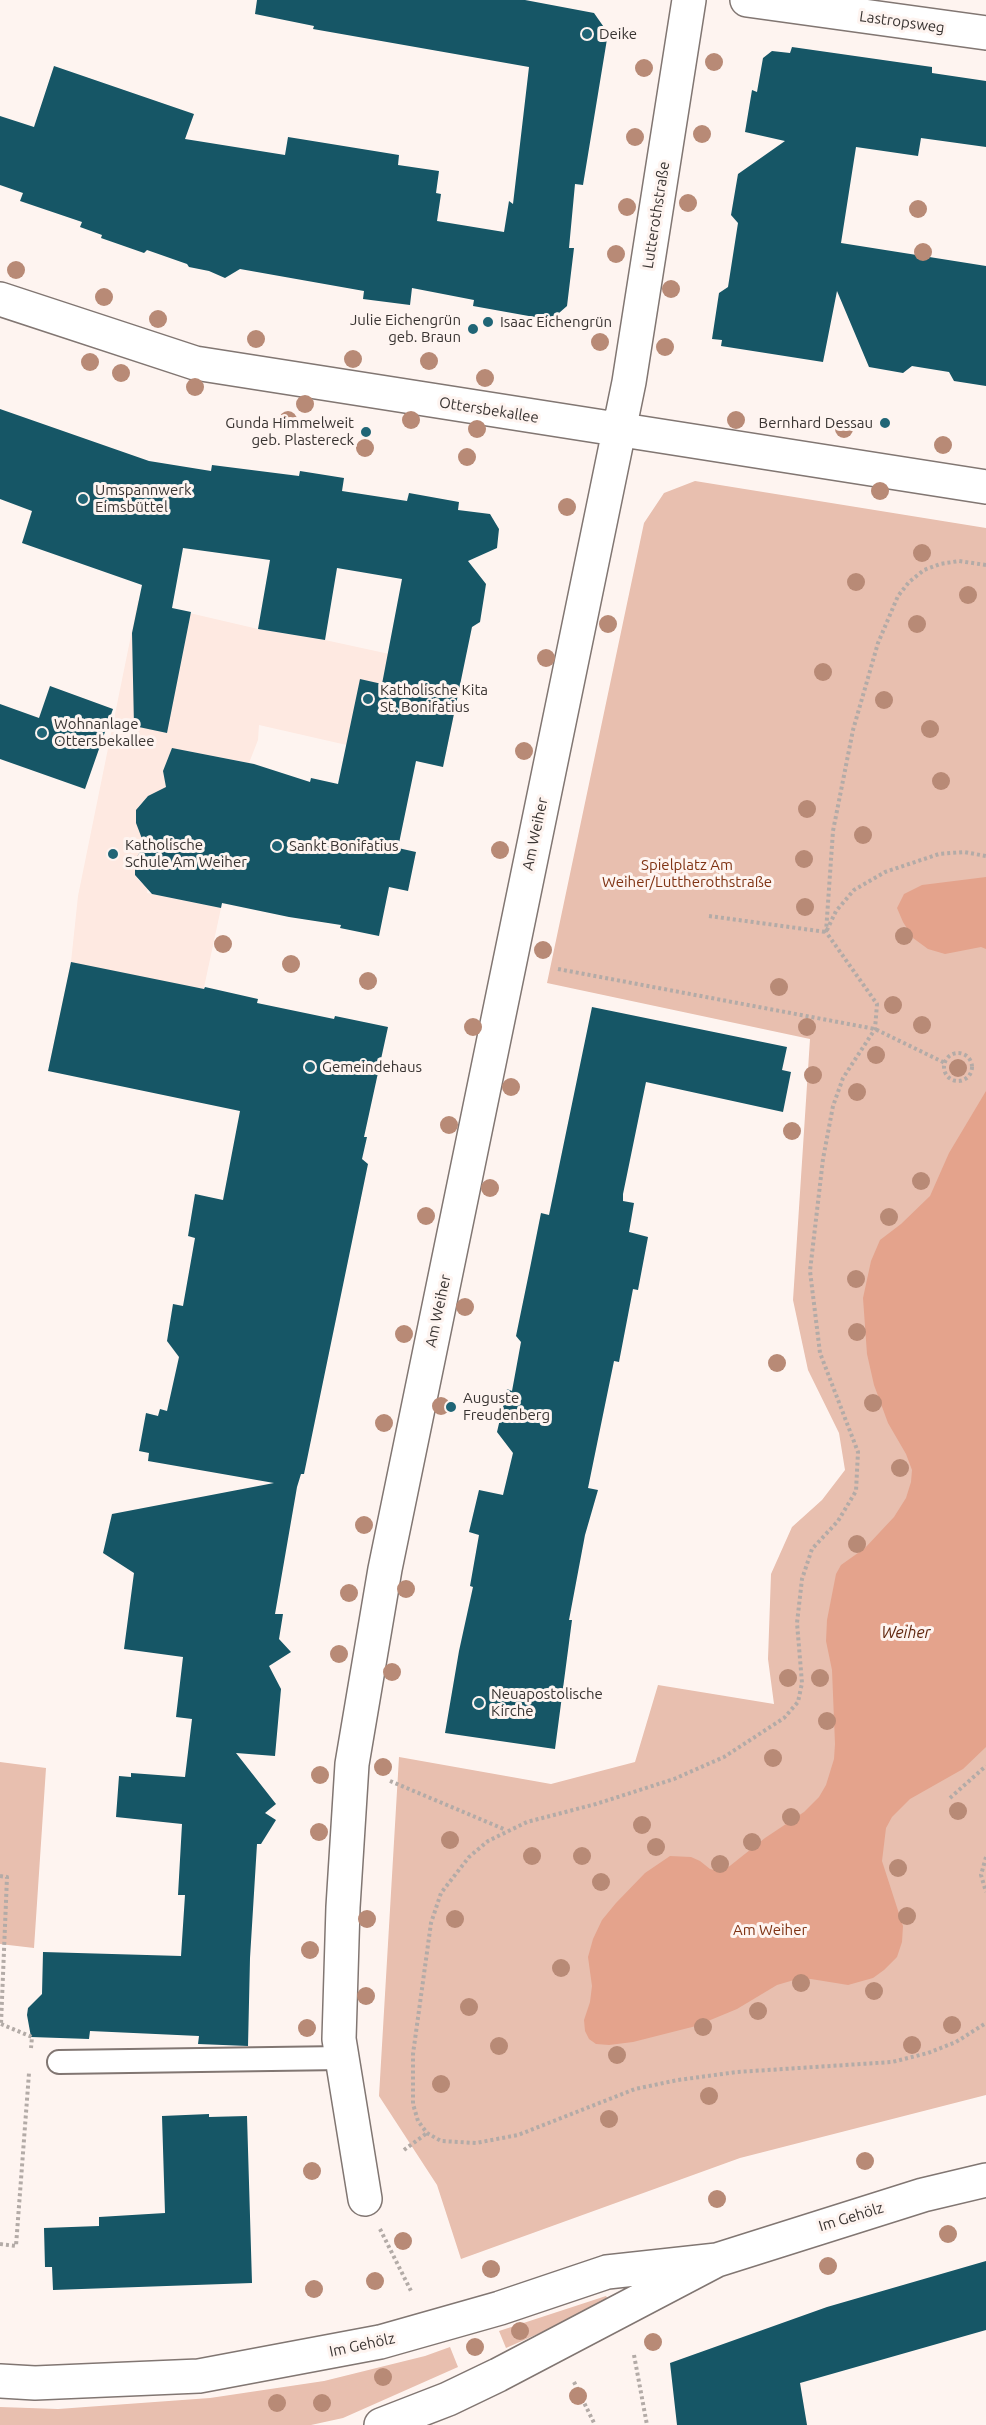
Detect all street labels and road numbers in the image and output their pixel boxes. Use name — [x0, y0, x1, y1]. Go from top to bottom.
street label: Lastropsweg — [858, 7, 946, 37]
street label: Lutterothstraße — [639, 160, 673, 270]
street label: Ottersbekallee — [438, 393, 540, 427]
street label: Am Weiher — [518, 796, 552, 872]
street label: Am Weiher — [421, 1273, 455, 1349]
street label: Im Gehölz — [817, 2199, 885, 2235]
street label: Im Gehölz — [328, 2329, 396, 2361]

